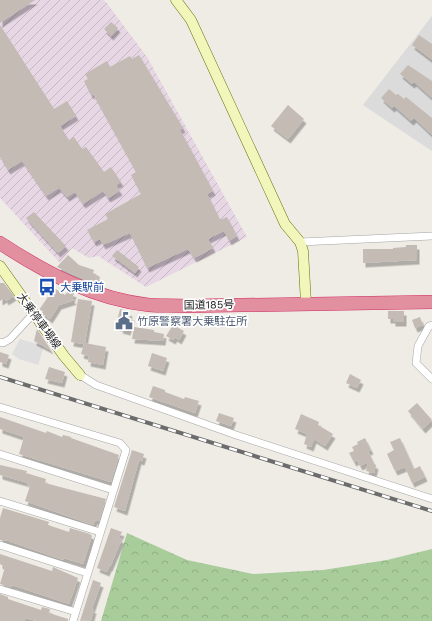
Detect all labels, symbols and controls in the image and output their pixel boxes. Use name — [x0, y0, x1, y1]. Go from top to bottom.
bus stop icon: 大乗駅前 — [37, 277, 57, 297]
place label: 大乗駅前 — [60, 281, 104, 294]
street label: 大乗停車場線 — [14, 290, 64, 352]
street label: 国道185号 — [184, 298, 234, 312]
public building icon: 竹原警察署大乗駐在所 — [114, 311, 134, 331]
place label: 竹原警察署大乗駐在所 — [137, 315, 248, 328]

